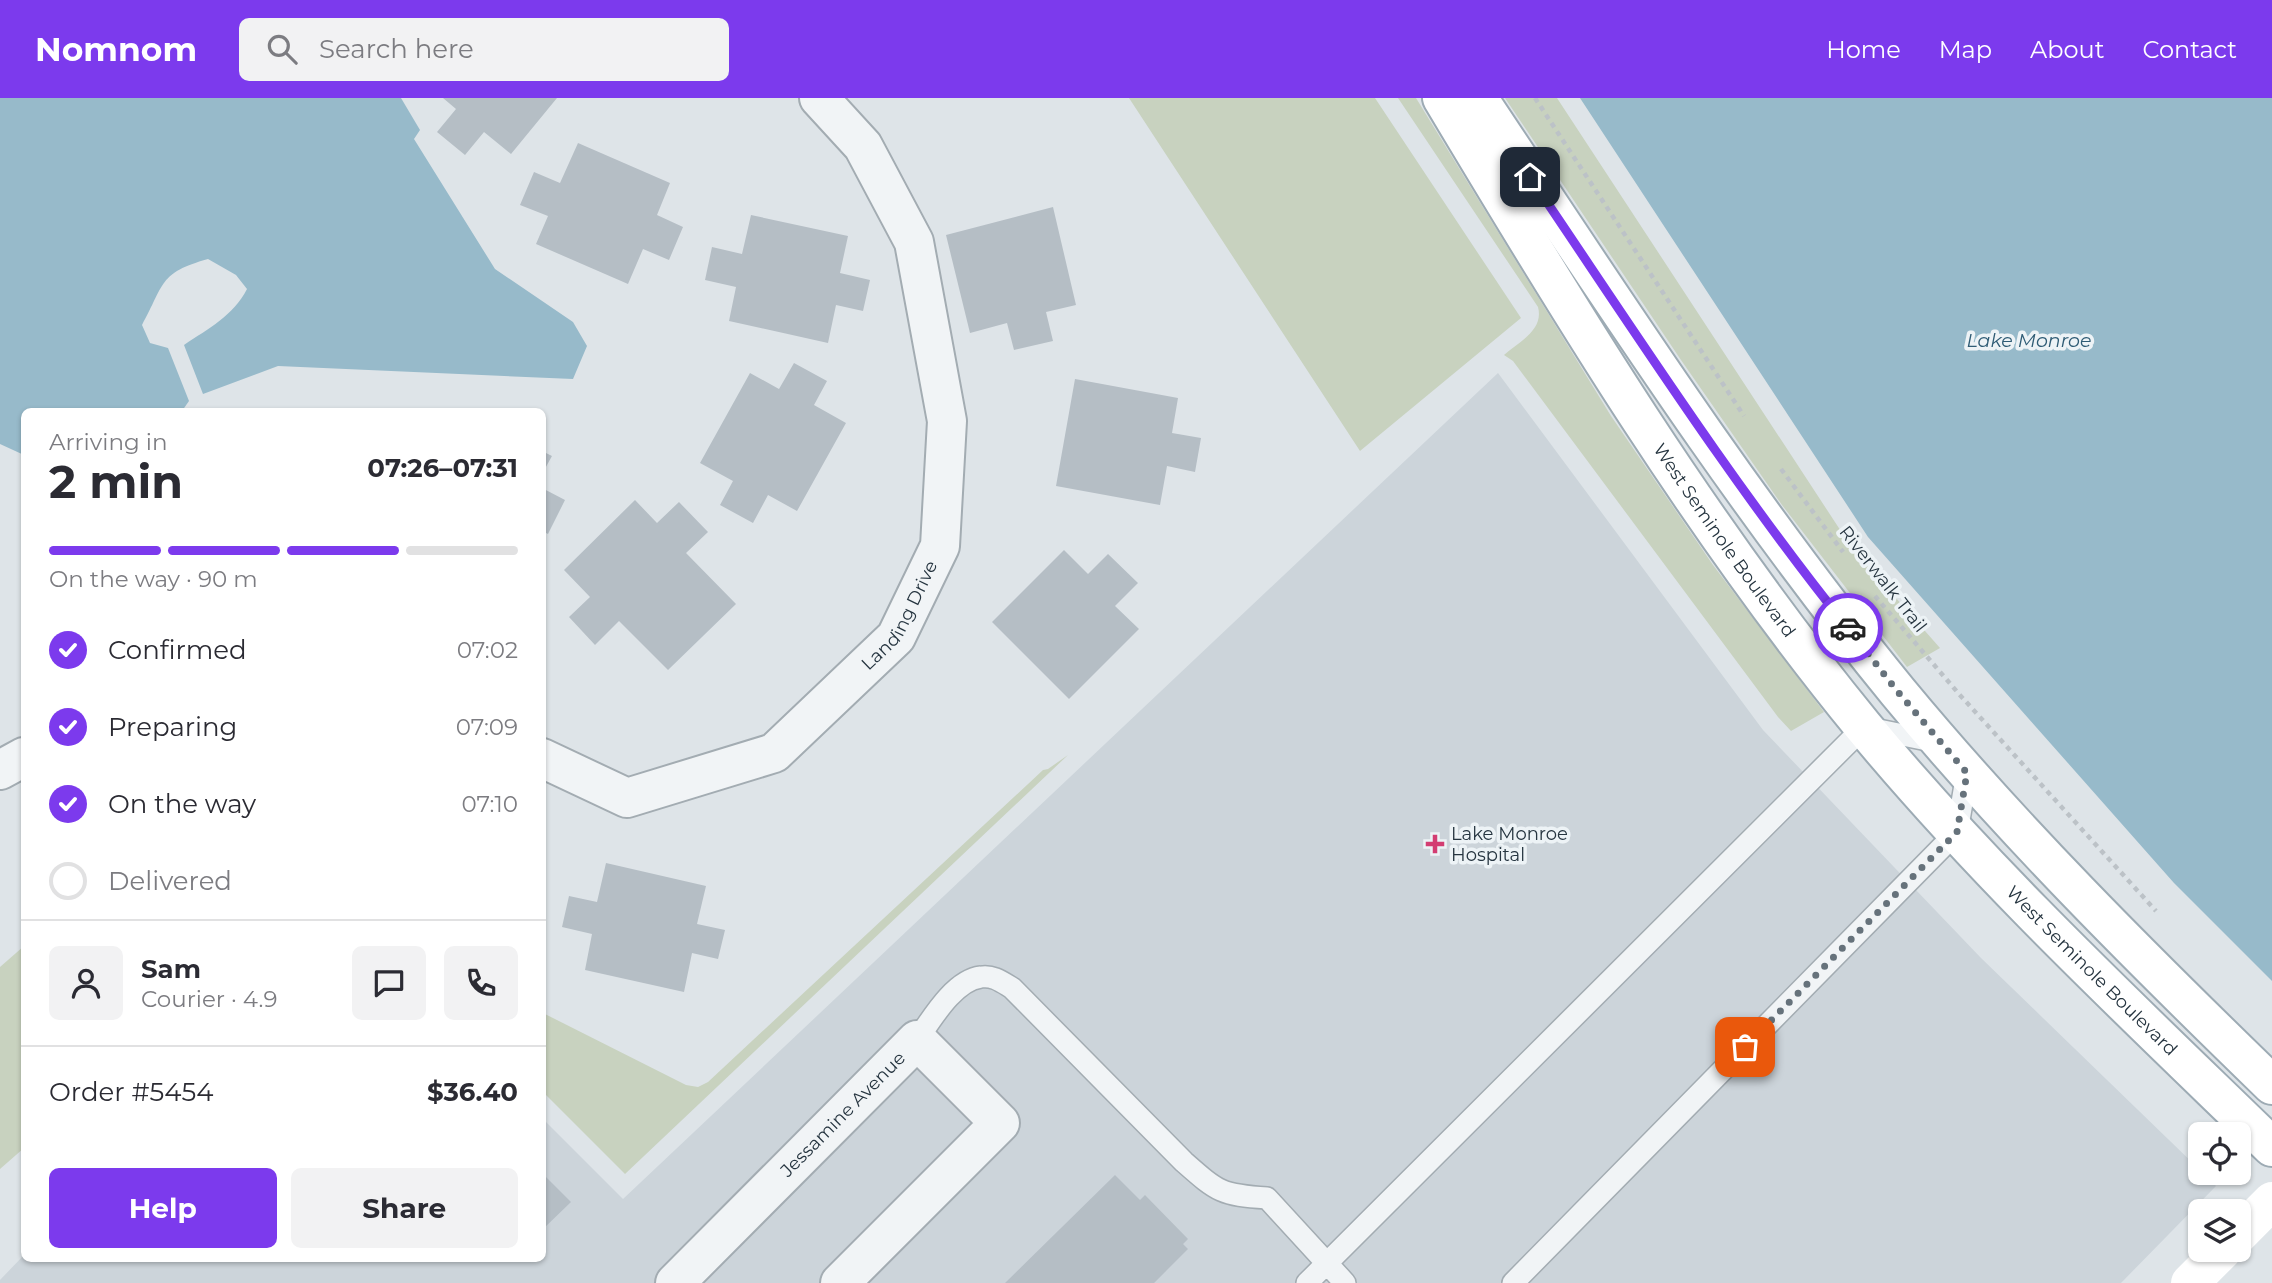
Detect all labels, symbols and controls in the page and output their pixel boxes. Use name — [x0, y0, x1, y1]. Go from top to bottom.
search box — [239, 18, 729, 81]
text: Nomnom — [35, 29, 197, 69]
icon: search — [263, 30, 301, 68]
text: Search here — [319, 33, 474, 65]
text: Home — [1826, 35, 1901, 64]
text: Map — [1939, 35, 1992, 64]
text: About — [2030, 35, 2104, 64]
text: Contact — [2142, 35, 2237, 64]
pin — [1500, 147, 1560, 207]
icon: home — [1511, 158, 1549, 196]
water label: Lake Monroe — [1967, 329, 2091, 352]
text: Arriving in — [49, 428, 168, 456]
street label: West Seminole Boulevard — [1648, 439, 1800, 642]
text: 07:26–07:31 — [367, 452, 518, 484]
text: 2 min — [49, 453, 183, 510]
street label: Riverwalk Trail — [1835, 521, 1931, 637]
street label: Landing Drive — [857, 557, 942, 675]
text: On the way · 90 m — [49, 565, 258, 593]
courier — [1813, 593, 1883, 663]
icon: car — [1829, 609, 1867, 647]
icon: check — [49, 631, 87, 669]
text: Confirmed — [108, 634, 247, 666]
text: 07:02 — [457, 636, 518, 664]
icon: check — [49, 708, 87, 746]
text: Preparing — [108, 711, 237, 743]
text: 07:09 — [456, 713, 518, 741]
icon: check — [49, 785, 87, 823]
text: On the way — [108, 788, 256, 820]
text: 07:10 — [461, 790, 518, 818]
place label: Lake Monroe Hospital — [1451, 823, 1568, 866]
marker: Lake Monroe Hospital — [1425, 834, 1445, 854]
text: Delivered — [108, 865, 232, 897]
street label: West Seminole Boulevard — [2002, 881, 2182, 1060]
button: person — [49, 946, 123, 1020]
button: chat — [352, 946, 426, 1020]
button: phone — [444, 946, 518, 1020]
text: Sam — [141, 953, 201, 985]
text: Courier · 4.9 — [141, 985, 277, 1013]
pin — [1715, 1017, 1775, 1077]
icon: bag — [1726, 1028, 1764, 1066]
street label: Jessamine Avenue — [775, 1047, 910, 1182]
text: Order #5454 — [49, 1076, 213, 1108]
text: $36.40 — [427, 1076, 518, 1108]
map controls — [2188, 1122, 2251, 1262]
button: locate — [2188, 1122, 2251, 1185]
button: Help — [49, 1168, 277, 1248]
button: Share — [291, 1168, 518, 1248]
button: layers — [2188, 1199, 2251, 1262]

